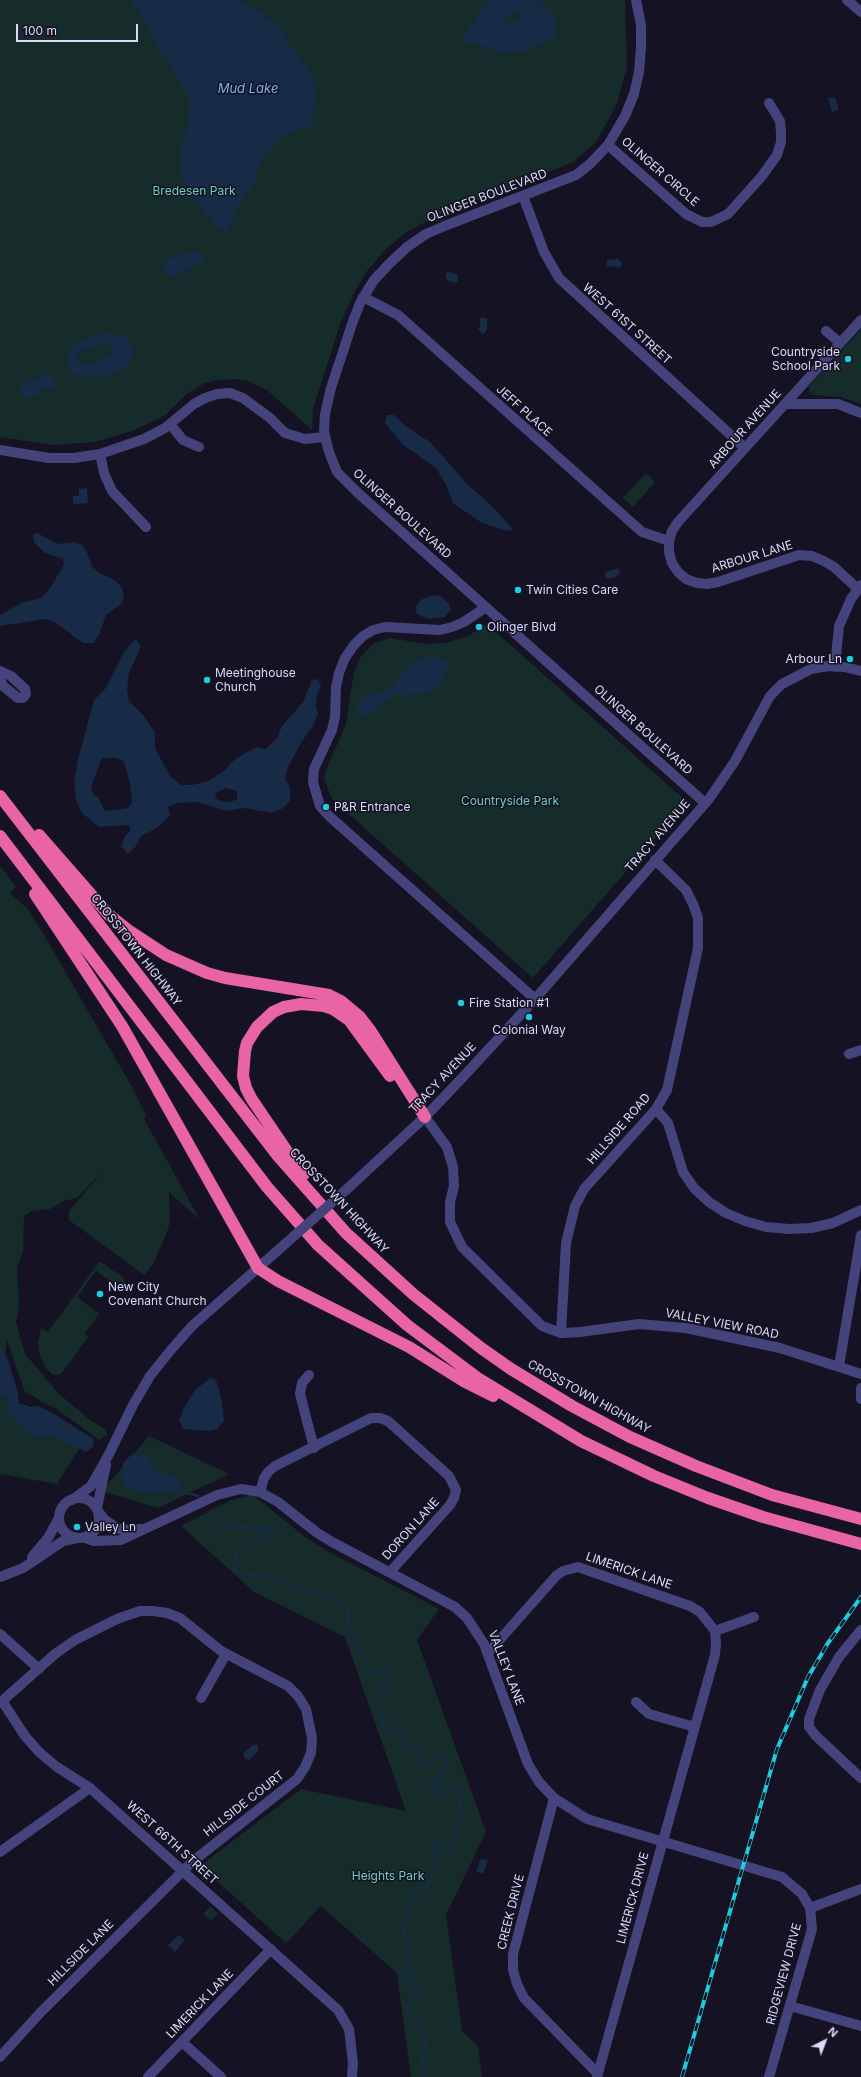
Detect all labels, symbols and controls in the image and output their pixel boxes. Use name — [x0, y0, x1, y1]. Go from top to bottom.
scale bar — [18, 16, 140, 42]
text: 100 m — [23, 23, 57, 38]
water label: Mud Lake — [218, 81, 278, 97]
street label: OLINGER CIRCLE — [618, 134, 702, 210]
street label: OLINGER BOULEVARD — [425, 166, 549, 226]
park label: Bredesen Park — [153, 184, 235, 198]
street label: WEST 61ST STREET — [580, 280, 674, 368]
place label: Countryside School Park — [771, 345, 840, 373]
marker: Countryside School Park — [843, 354, 853, 364]
street label: JEFF PLACE — [493, 382, 555, 440]
street label: ARBOUR AVENUE — [706, 387, 784, 471]
street label: OLINGER BOULEVARD — [350, 466, 454, 562]
street label: ARBOUR LANE — [710, 538, 794, 576]
place label: Twin Cities Care — [526, 583, 618, 597]
marker: Twin Cities Care — [513, 585, 523, 595]
place label: Olinger Blvd — [487, 620, 556, 634]
marker: Olinger Blvd — [474, 622, 484, 632]
place label: Arbour Ln — [786, 652, 842, 666]
marker: Arbour Ln — [845, 654, 855, 664]
place label: Meetinghouse Church — [215, 666, 296, 694]
marker: Meetinghouse Church — [202, 675, 212, 685]
street label: OLINGER BOULEVARD — [591, 682, 695, 778]
park label: Countryside Park — [461, 794, 559, 808]
street label: TRACY AVENUE — [622, 797, 694, 875]
place label: P&R Entrance — [334, 800, 411, 814]
marker: P&R Entrance — [321, 802, 331, 812]
street label: CROSSTOWN HIGHWAY — [88, 891, 184, 1009]
place label: Fire Station #1 — [469, 996, 549, 1010]
marker: Fire Station #1 — [456, 998, 466, 1008]
marker: Colonial Way — [524, 1012, 534, 1022]
place label: Colonial Way — [492, 1023, 566, 1037]
street label: TRACY AVENUE — [406, 1040, 480, 1116]
street label: HILLSIDE ROAD — [584, 1091, 654, 1167]
street label: CROSSTOWN HIGHWAY — [286, 1145, 392, 1257]
place label: New City Covenant Church — [108, 1280, 207, 1308]
marker: New City Covenant Church — [95, 1289, 105, 1299]
street label: VALLEY VIEW ROAD — [664, 1306, 780, 1342]
street label: CROSSTOWN HIGHWAY — [525, 1357, 653, 1437]
street label: DORON LANE — [379, 1495, 443, 1563]
place label: Valley Ln — [85, 1520, 136, 1534]
marker: Valley Ln — [72, 1522, 82, 1532]
street label: LIMERICK LANE — [584, 1549, 674, 1593]
street label: VALLEY LANE — [485, 1628, 527, 1708]
street label: HILLSIDE COURT — [201, 1768, 287, 1840]
street label: WEST 66TH STREET — [123, 1798, 221, 1888]
street label: LIMERICK DRIVE — [614, 1851, 652, 1945]
park label: Heights Park — [352, 1869, 424, 1883]
street label: CREEK DRIVE — [495, 1873, 527, 1951]
street label: HILLSIDE LANE — [45, 1917, 117, 1989]
street label: RIDGEVIEW DRIVE — [763, 1922, 805, 2026]
street label: LIMERICK LANE — [163, 1966, 237, 2042]
north arrow — [805, 2021, 845, 2061]
text: N — [825, 2024, 841, 2040]

